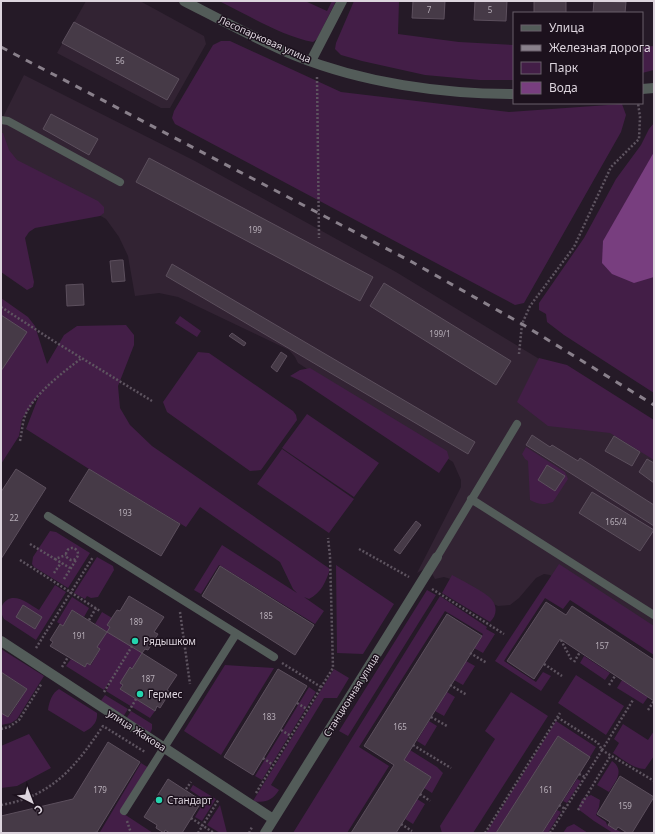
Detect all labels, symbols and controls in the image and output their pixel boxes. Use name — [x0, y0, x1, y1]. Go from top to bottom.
house number: 7 — [427, 4, 432, 15]
house number: 5 — [488, 4, 493, 15]
street label: Лесопарковая улица — [217, 12, 313, 66]
legend — [513, 12, 643, 104]
text: Улица — [549, 19, 584, 36]
text: Железная дорога — [549, 39, 651, 56]
house number: 56 — [115, 55, 125, 66]
text: Парк — [549, 59, 579, 76]
text: Вода — [549, 79, 578, 96]
house number: 199 — [248, 224, 262, 235]
house number: 199/1 — [429, 328, 451, 339]
house number: 193 — [118, 507, 132, 518]
house number: 22 — [9, 512, 19, 523]
house number: 165/4 — [605, 516, 627, 527]
house number: 185 — [259, 610, 273, 621]
house number: 189 — [129, 616, 143, 627]
house number: 191 — [72, 630, 86, 641]
place label: Рядышком — [143, 634, 196, 648]
marker: Рядышком — [130, 636, 140, 646]
house number: 157 — [595, 640, 609, 651]
street label: Станционная улица — [320, 651, 382, 739]
house number: 187 — [141, 673, 155, 684]
place label: Гермес — [148, 687, 182, 701]
marker: Гермес — [135, 689, 145, 699]
street label: улица Жакова — [105, 706, 169, 754]
house number: 183 — [262, 711, 276, 722]
house number: 165 — [393, 721, 407, 732]
north arrow — [12, 782, 52, 822]
house number: 179 — [93, 784, 107, 795]
house number: 161 — [539, 784, 553, 795]
place label: Стандарт — [167, 793, 212, 807]
marker: Стандарт — [154, 795, 164, 805]
house number: 159 — [618, 800, 632, 811]
text: С — [31, 802, 47, 818]

